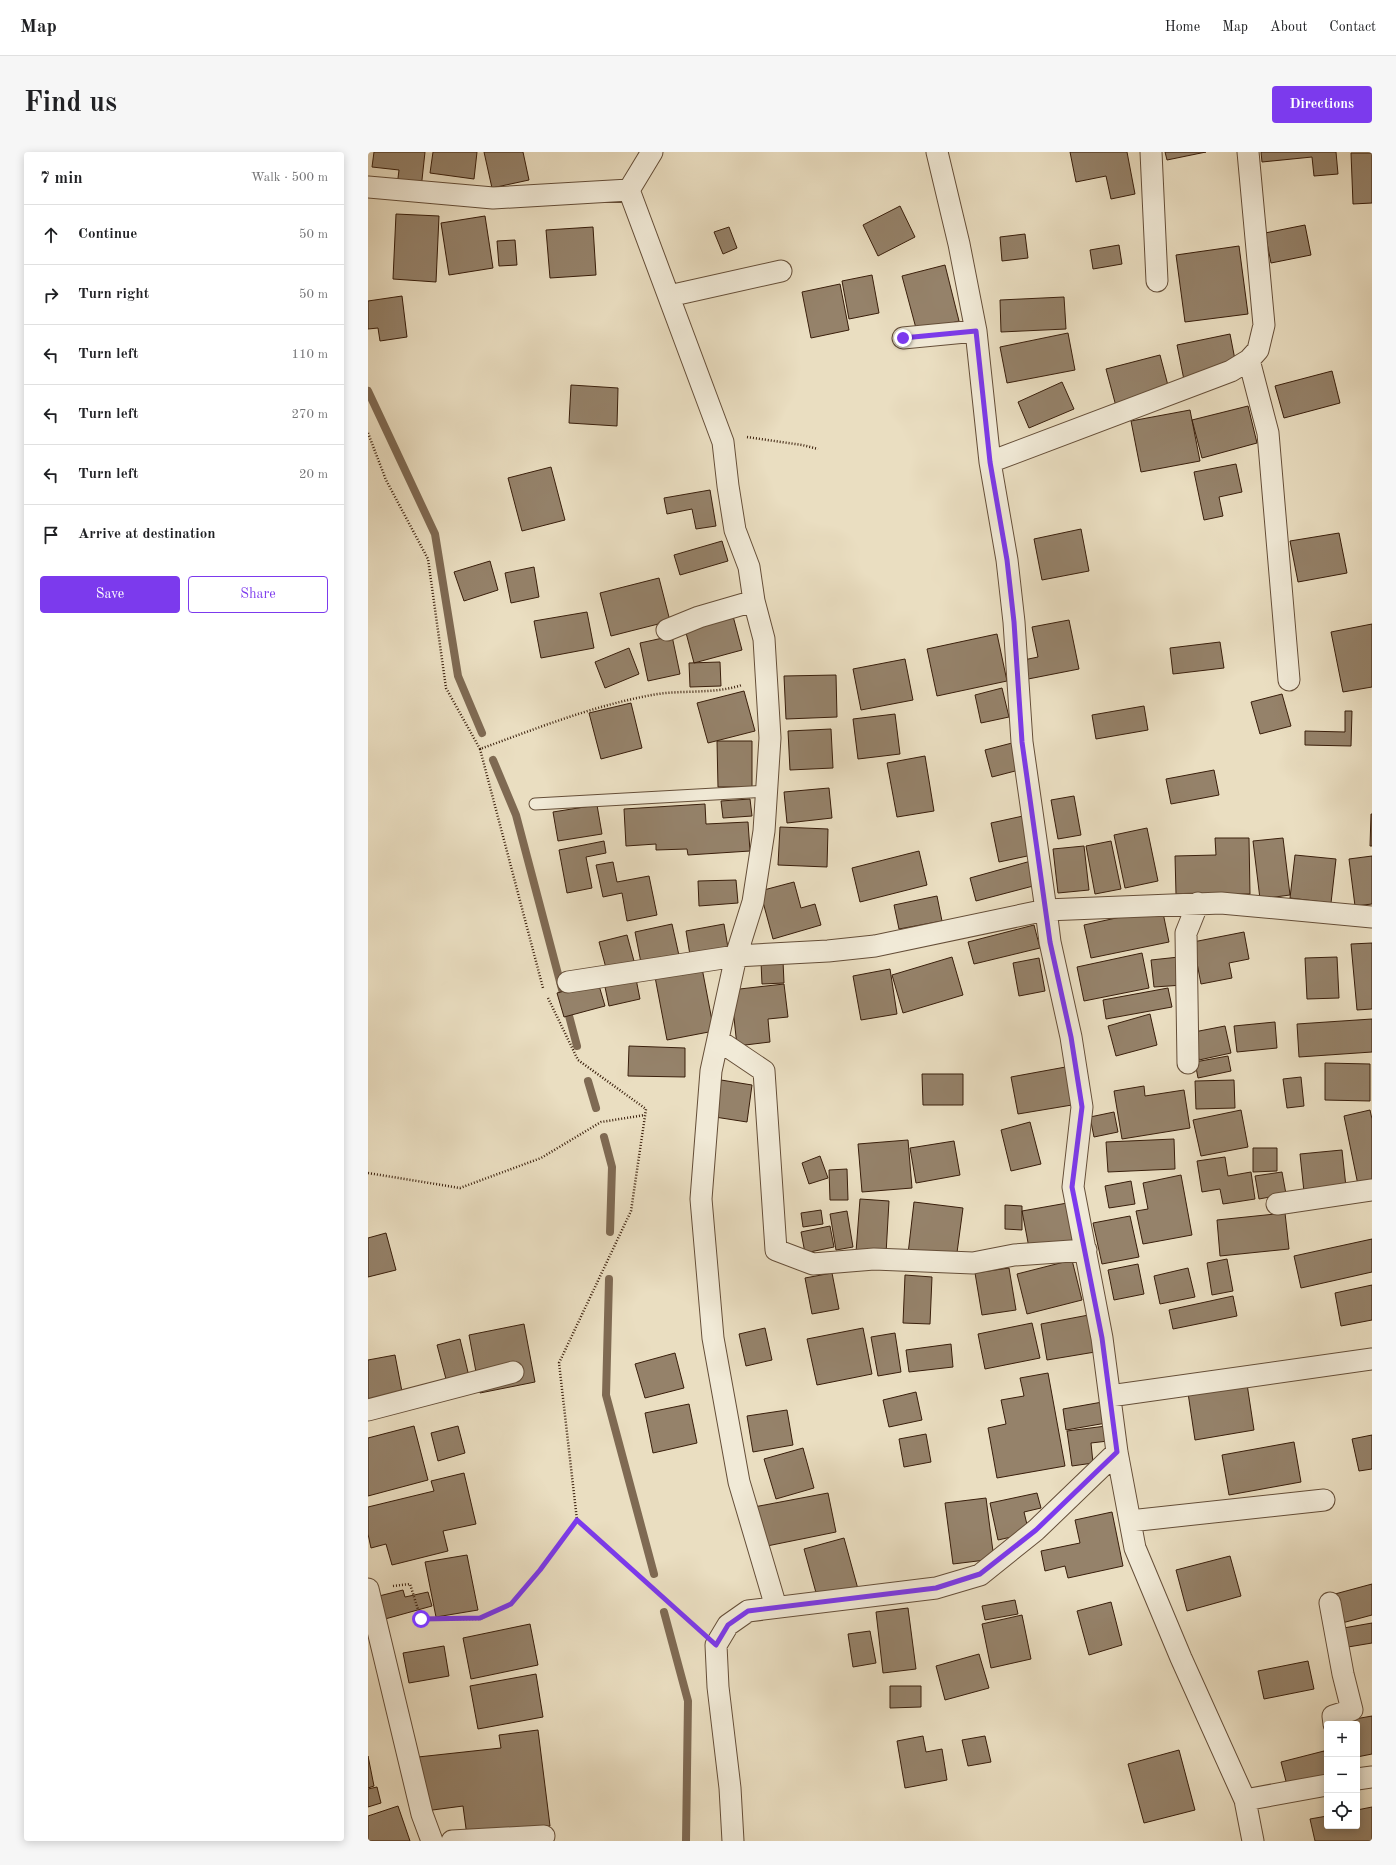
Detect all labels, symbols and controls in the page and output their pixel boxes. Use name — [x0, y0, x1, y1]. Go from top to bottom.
text: Map — [20, 18, 57, 37]
text: Home — [1165, 20, 1200, 34]
text: Map — [1222, 20, 1248, 34]
text: About — [1270, 20, 1307, 34]
text: Contact — [1329, 20, 1376, 34]
button: Directions — [1272, 86, 1372, 123]
text: Find us — [24, 90, 117, 118]
text: 7 min — [40, 170, 83, 187]
text: Walk · 500 m — [251, 171, 328, 184]
icon: ahead — [40, 224, 62, 246]
text: Continue — [78, 227, 137, 242]
text: 50 m — [299, 228, 328, 241]
icon: right — [40, 284, 62, 306]
text: Turn right — [78, 287, 149, 302]
text: 50 m — [299, 288, 328, 301]
route end — [894, 329, 912, 347]
icon: left — [40, 344, 62, 366]
text: Turn left — [78, 347, 138, 362]
text: 110 m — [291, 348, 328, 361]
icon: left — [40, 404, 62, 426]
text: Turn left — [78, 407, 138, 422]
text: 270 m — [291, 408, 328, 421]
icon: left — [40, 464, 62, 486]
text: Turn left — [78, 467, 138, 482]
text: 20 m — [299, 468, 328, 481]
icon: arrive — [40, 524, 62, 546]
text: Arrive at destination — [78, 527, 216, 542]
button: Save — [40, 576, 180, 613]
button: Share — [188, 576, 328, 613]
route start — [412, 1610, 430, 1628]
map controls — [1324, 1721, 1360, 1829]
button: + — [1324, 1721, 1360, 1757]
button: − — [1324, 1757, 1360, 1793]
button: locate — [1324, 1793, 1360, 1829]

